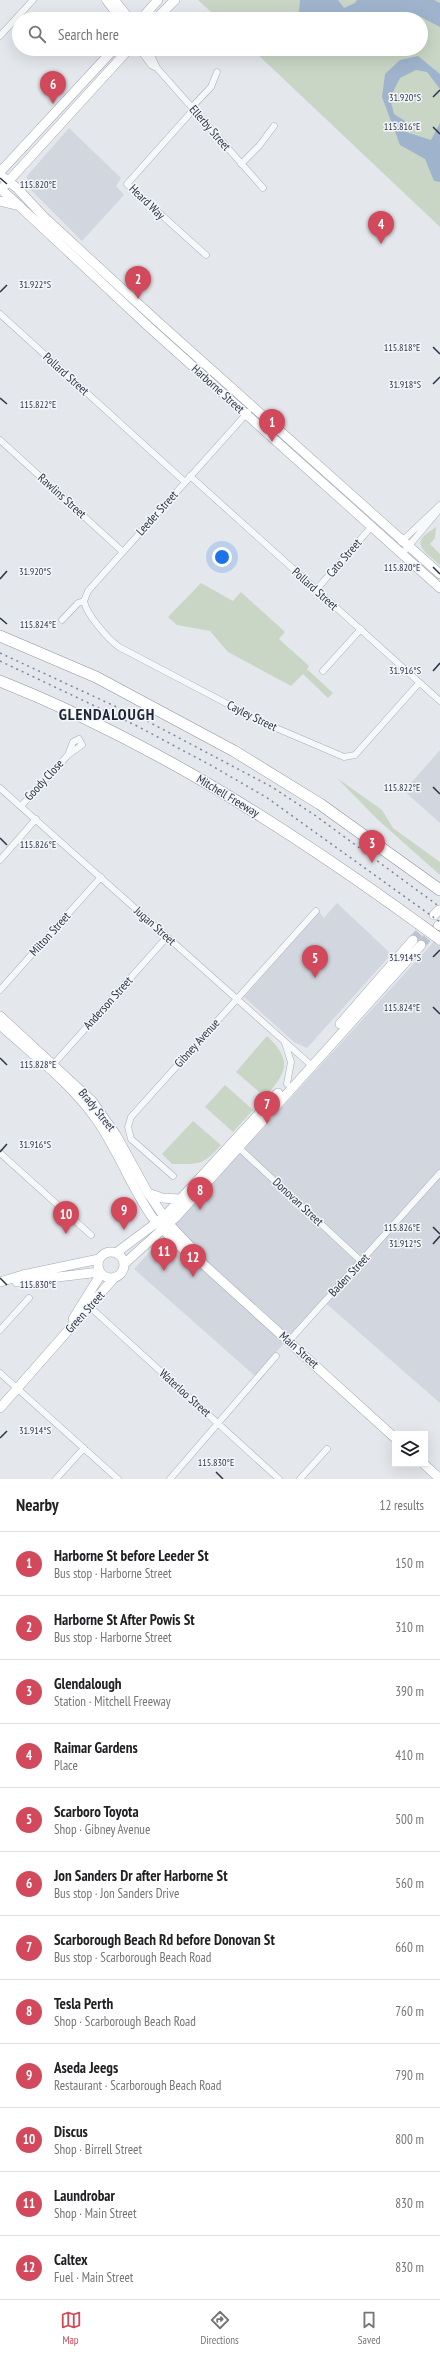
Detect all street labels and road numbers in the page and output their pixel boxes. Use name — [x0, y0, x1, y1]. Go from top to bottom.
street label: Ellerby Street — [186, 102, 235, 154]
street label: Heard Way — [126, 181, 169, 223]
street label: Pollard Street — [40, 349, 93, 399]
street label: Harborne Street — [189, 361, 248, 417]
street label: Rawlins Street — [35, 470, 90, 522]
street label: Leeder Street — [133, 487, 181, 538]
street label: Cato Street — [323, 535, 365, 580]
street label: Pollard Street — [289, 564, 342, 614]
street label: Cayley Street — [225, 697, 280, 734]
street label: Goody Close — [21, 756, 66, 803]
street label: Mitchell Freeway — [194, 771, 263, 820]
street label: Jugan Street — [131, 902, 180, 949]
street label: Milton Street — [26, 908, 74, 959]
street label: Anderson Street — [80, 973, 136, 1032]
street label: Gibney Avenue — [171, 1015, 222, 1070]
street label: Brady Street — [76, 1085, 120, 1135]
street label: Donovan Street — [270, 1174, 327, 1229]
street label: Baden Street — [325, 1250, 373, 1299]
street label: Green Street — [62, 1287, 108, 1336]
street label: Main Street — [277, 1328, 323, 1372]
street label: Waterloo Street — [156, 1365, 215, 1420]

